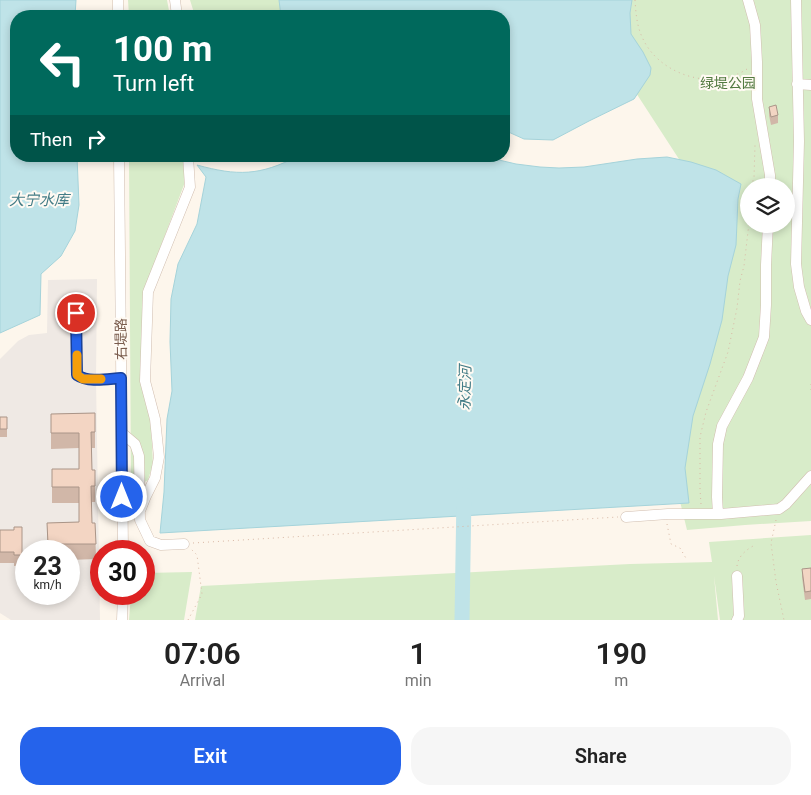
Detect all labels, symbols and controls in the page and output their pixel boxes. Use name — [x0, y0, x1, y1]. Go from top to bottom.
text: 100 m — [113, 29, 212, 70]
icon: left — [30, 30, 95, 95]
text: Turn left — [113, 71, 194, 96]
park label: 绿堤公园 — [700, 75, 756, 91]
icon: right — [82, 125, 110, 153]
text: Then — [30, 128, 72, 151]
map controls — [740, 178, 795, 233]
button: layers — [740, 178, 795, 233]
water label: 大宁水库 — [9, 191, 72, 209]
pin — [55, 292, 97, 334]
icon: arrive — [62, 299, 90, 327]
street label: 右堤路 — [113, 318, 129, 360]
water label: 永定河 — [456, 362, 474, 411]
position arrow — [95, 470, 147, 522]
speed limit sign: 30 — [90, 540, 155, 605]
text: 23 — [33, 552, 62, 581]
text: km/h — [33, 578, 62, 592]
text: 07:06 — [164, 636, 241, 671]
text: 1 — [410, 636, 427, 671]
text: 190 — [596, 636, 647, 671]
text: Arrival — [180, 671, 225, 690]
text: min — [405, 671, 432, 690]
text: m — [614, 671, 628, 690]
button: Exit — [20, 727, 401, 785]
button: Share — [411, 727, 791, 785]

